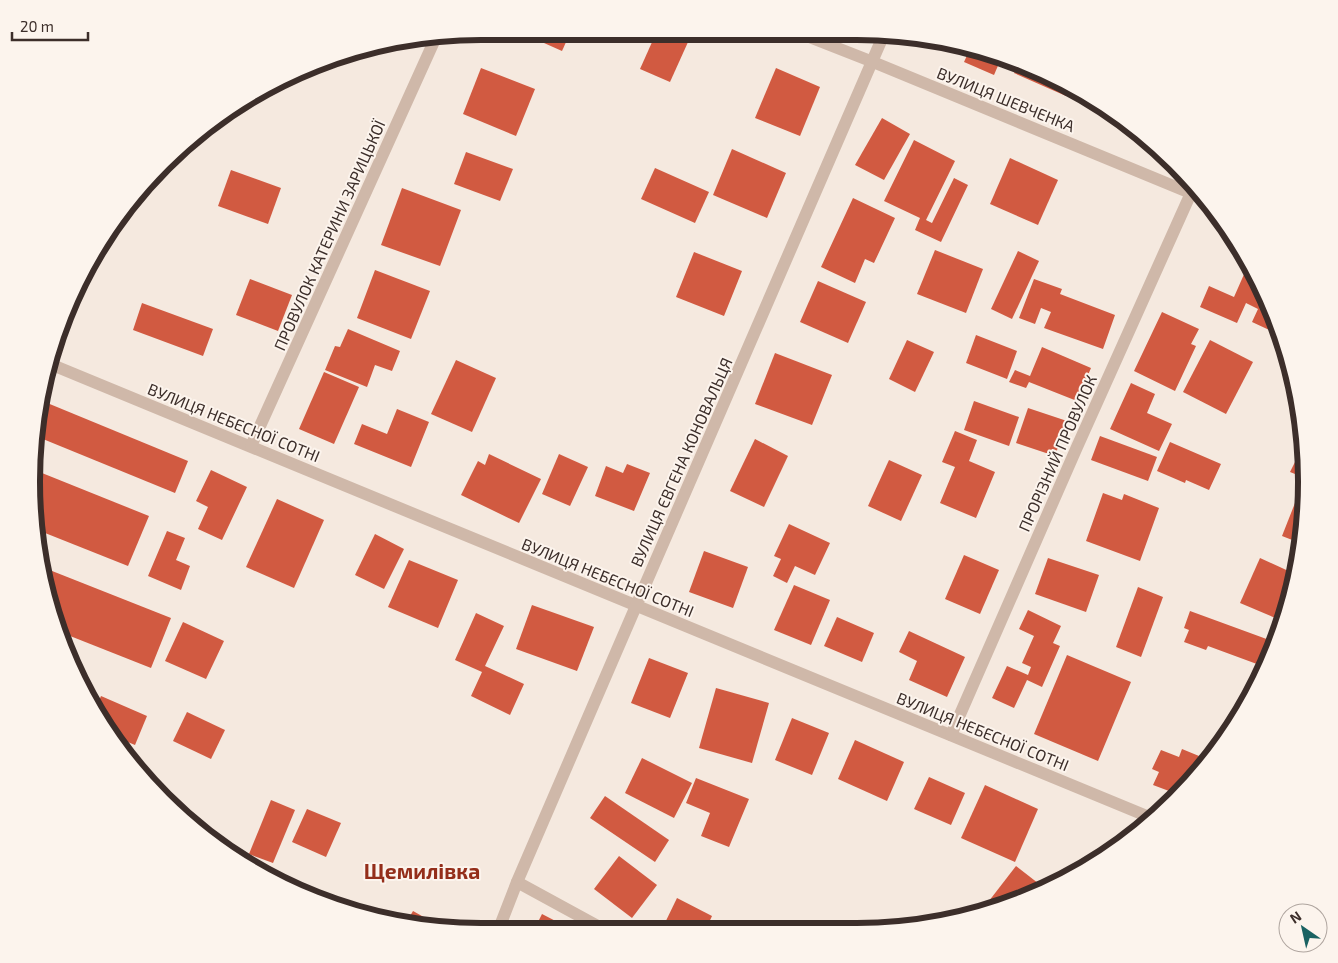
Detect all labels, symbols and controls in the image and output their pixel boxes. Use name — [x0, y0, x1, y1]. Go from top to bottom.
scale bar — [12, 10, 89, 42]
text: 20 m — [20, 17, 54, 35]
street label: ВУЛИЦЯ ШЕВЧЕНКА — [934, 63, 1078, 135]
street label: ПРОВУЛОК КАТЕРИНИ ЗАРИЦЬКОЇ — [269, 116, 389, 353]
street label: ВУЛИЦЯ ЄВГЕНА КОНОВАЛЬЦЯ — [626, 354, 736, 570]
street label: ПРОРІЗНИЙ ПРОВУЛОК — [1014, 371, 1100, 534]
street label: ВУЛИЦЯ НЕБЕСНОЇ СОТНІ — [145, 379, 323, 465]
street label: ВУЛИЦЯ НЕБЕСНОЇ СОТНІ — [519, 534, 697, 620]
street label: ВУЛИЦЯ НЕБЕСНОЇ СОТНІ — [894, 688, 1072, 774]
district label: Щемилівка — [364, 858, 480, 883]
north arrow — [1278, 903, 1328, 953]
text: N — [1287, 907, 1304, 927]

